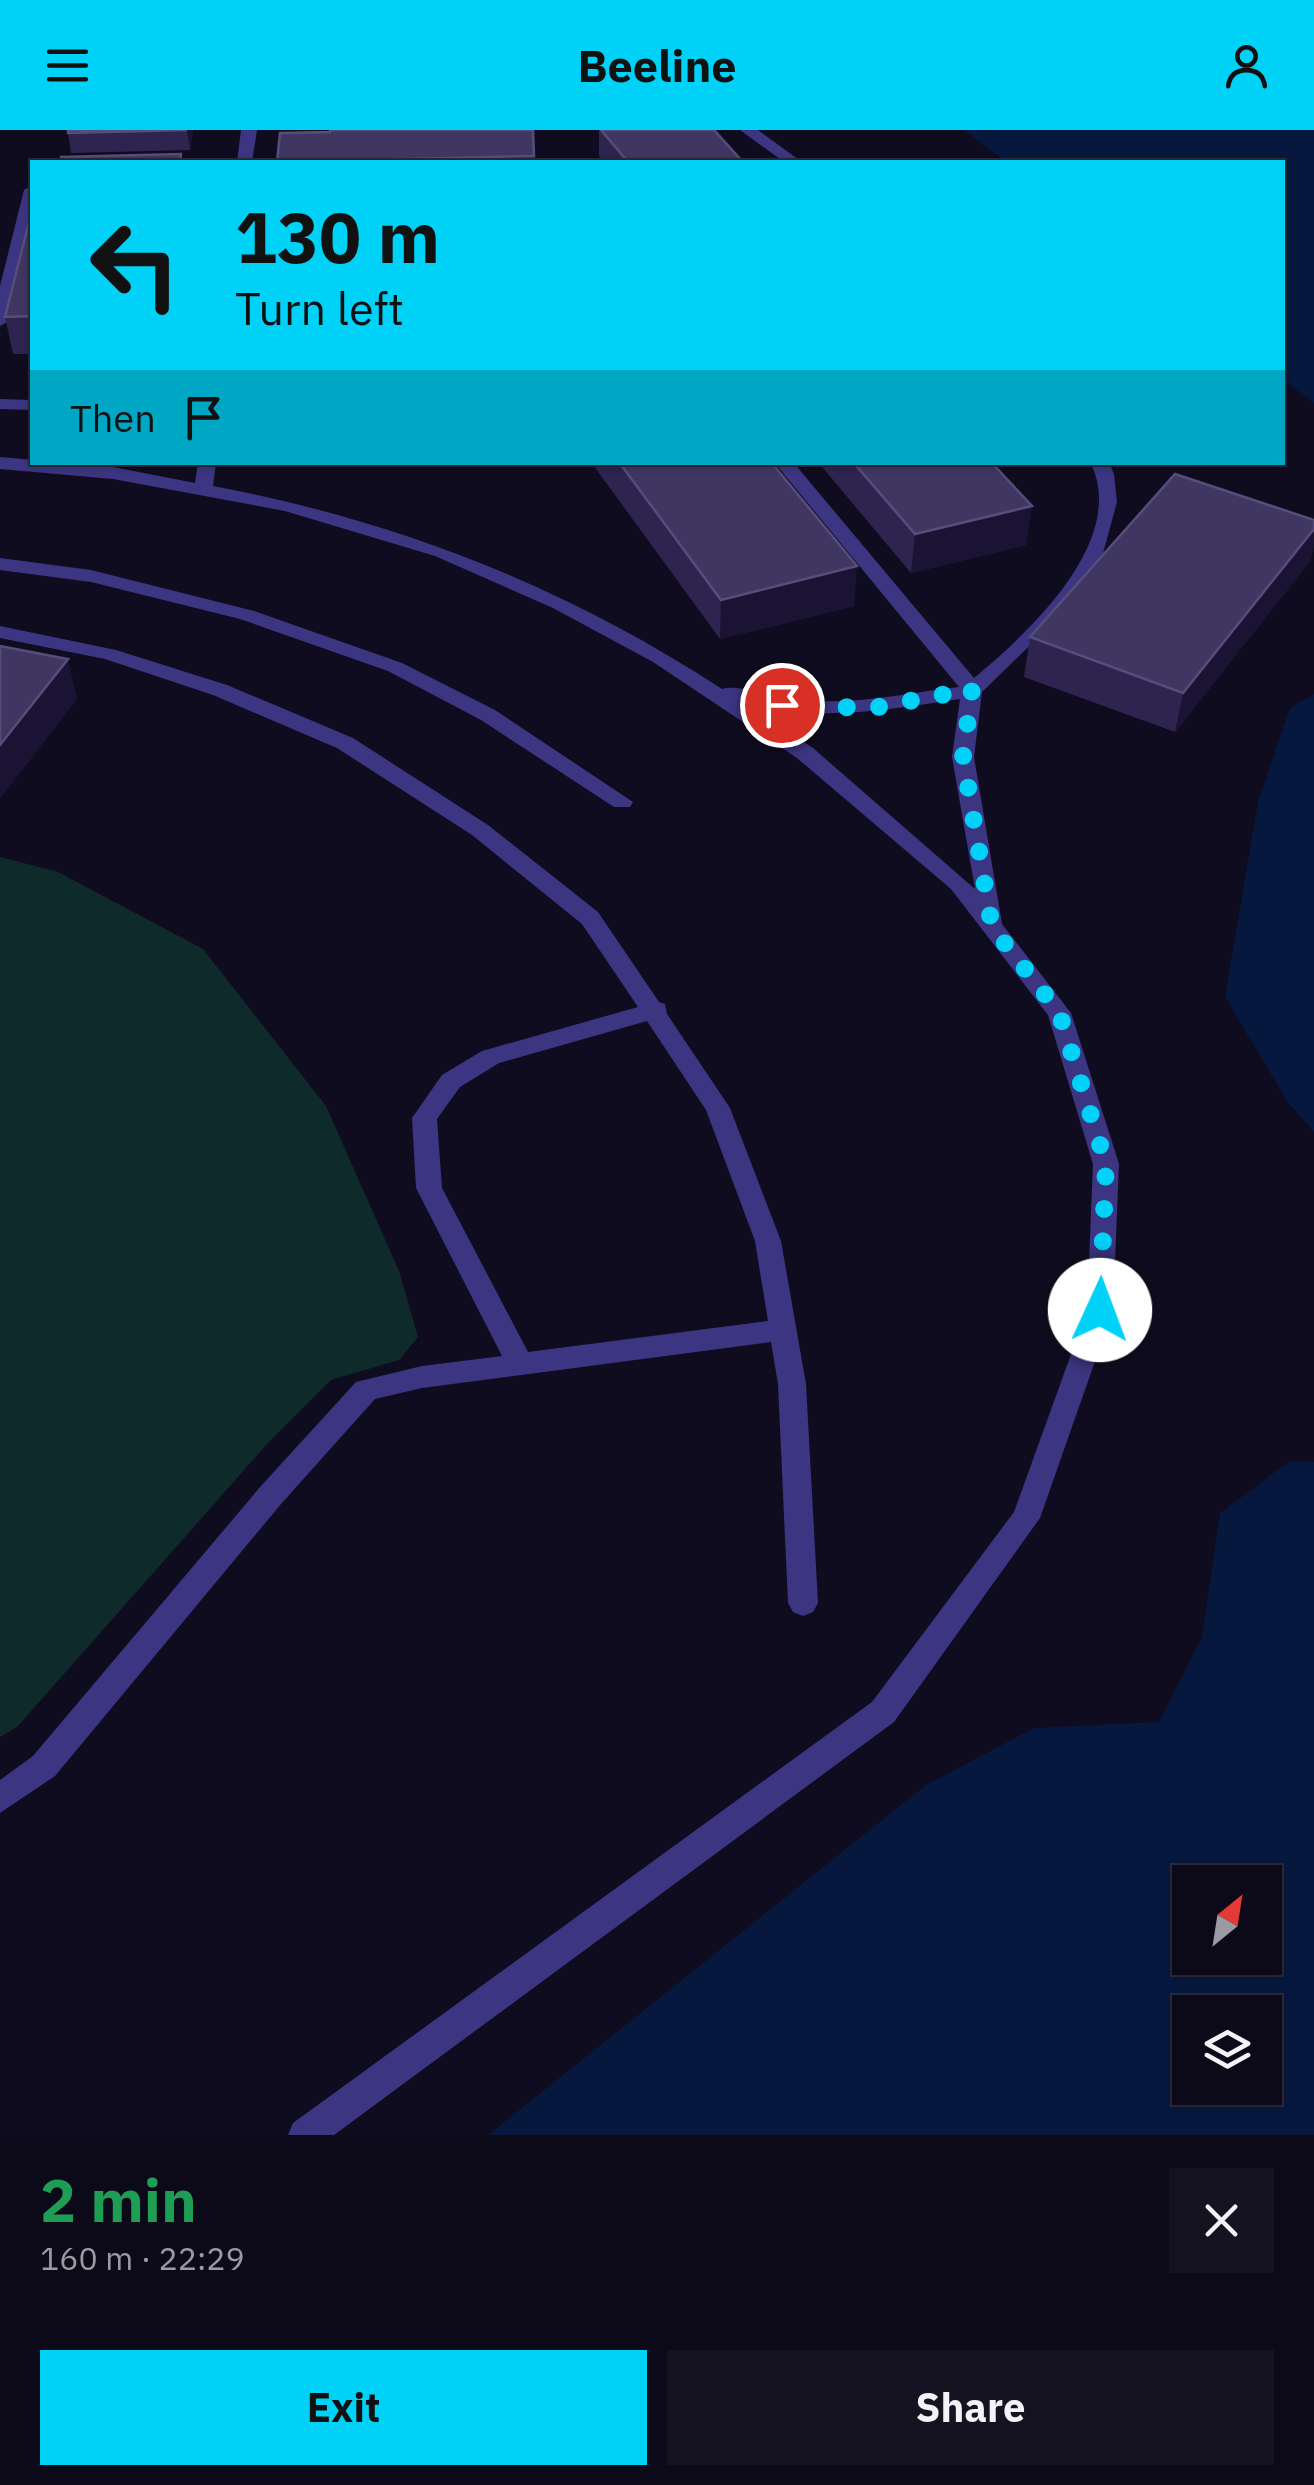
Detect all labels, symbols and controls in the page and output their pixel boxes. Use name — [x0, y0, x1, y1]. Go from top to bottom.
text: Beeline — [577, 36, 737, 94]
icon: menu — [40, 38, 95, 93]
icon: person — [1219, 38, 1274, 93]
text: 130 m — [235, 191, 440, 282]
icon: left — [70, 200, 200, 330]
text: Turn left — [235, 279, 404, 337]
icon: arrive — [176, 390, 231, 445]
text: Then — [70, 393, 156, 442]
pin — [740, 663, 825, 748]
icon: arrive — [755, 678, 810, 733]
position arrow — [1048, 1258, 1152, 1362]
north arrow — [1172, 1865, 1282, 1975]
map controls — [1172, 1865, 1282, 2105]
button: layers — [1172, 1995, 1282, 2105]
text: 2 min — [40, 2160, 197, 2239]
button: close — [1169, 2168, 1274, 2273]
text: 160 m · 22:29 — [40, 2237, 245, 2279]
button: Exit — [40, 2350, 647, 2465]
button: Share — [667, 2350, 1274, 2465]

